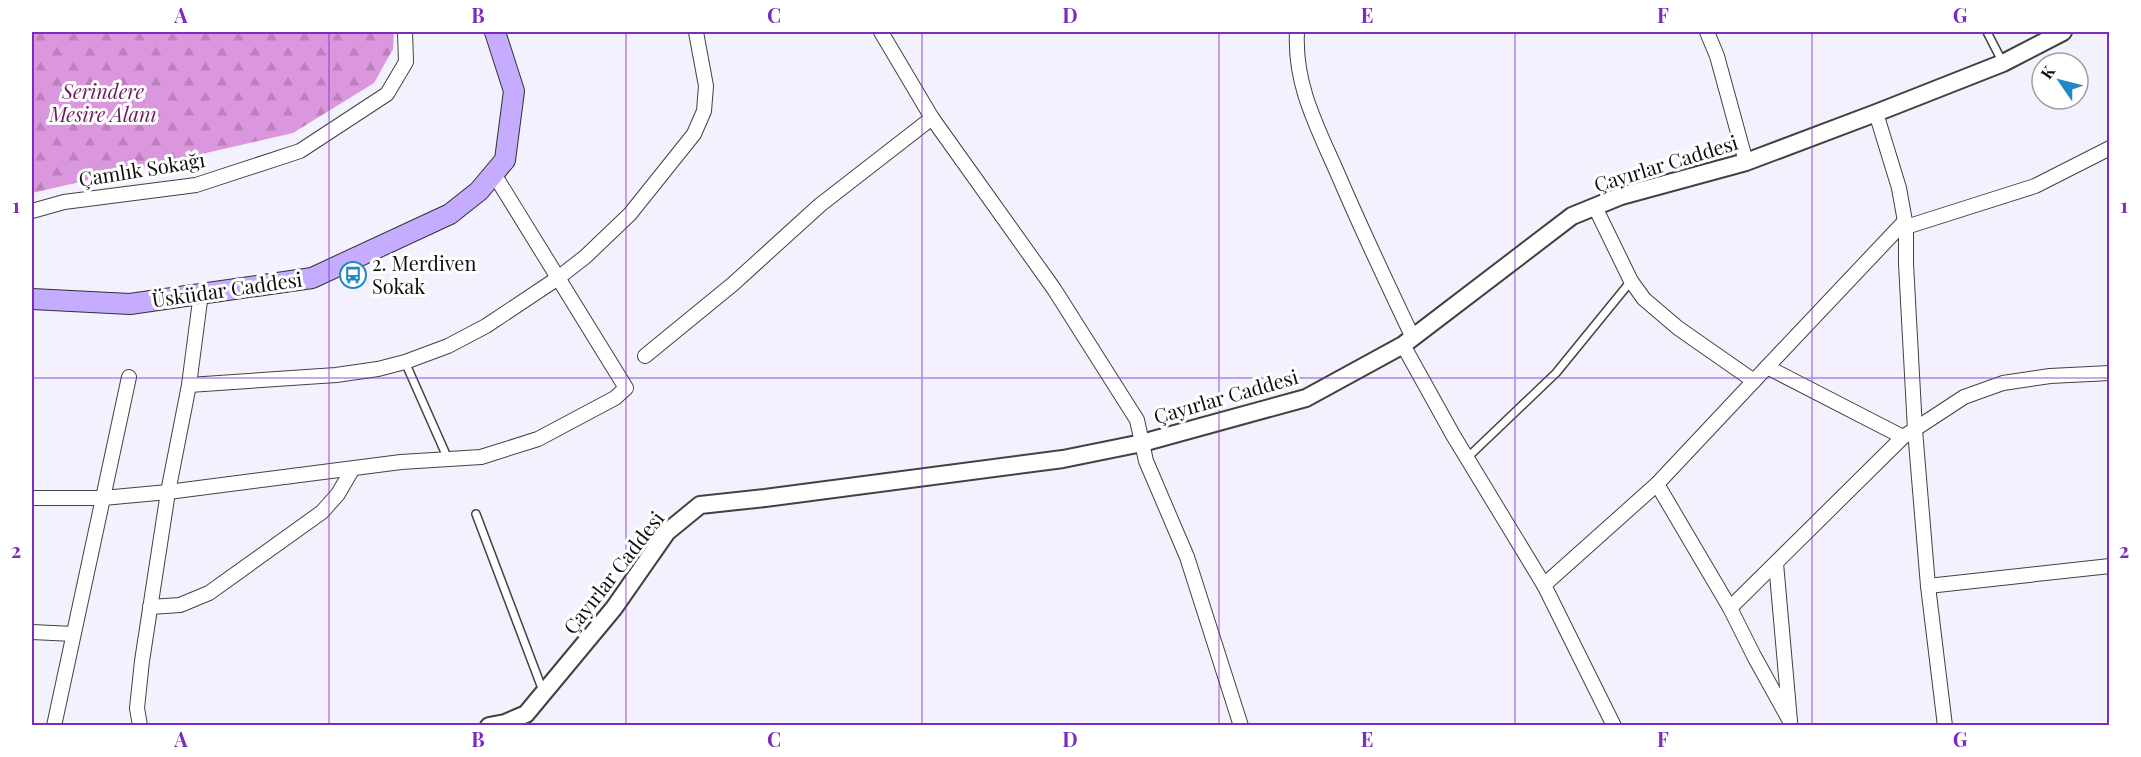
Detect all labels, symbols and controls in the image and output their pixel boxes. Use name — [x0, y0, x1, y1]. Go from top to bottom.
text: A — [173, 1, 188, 28]
text: B — [471, 1, 485, 28]
text: C — [767, 1, 781, 28]
text: D — [1062, 1, 1078, 28]
text: E — [1361, 1, 1373, 28]
text: F — [1657, 1, 1669, 28]
text: G — [1953, 1, 1968, 28]
north arrow — [2030, 51, 2090, 111]
text: K — [2035, 61, 2060, 83]
park label: Serindere Mesire Alanı — [48, 77, 157, 127]
street label: Çayırlar Caddesi — [1590, 128, 1741, 197]
street label: Çamlık Sokağı — [77, 145, 207, 192]
text: 1 — [12, 191, 20, 218]
text: 1 — [2120, 191, 2128, 218]
place label: 2. Merdiven Sokak — [372, 249, 476, 299]
bus stop icon: 2. Merdiven Sokak — [338, 260, 368, 290]
street label: Üsküdar Caddesi — [150, 265, 304, 312]
street label: Çayırlar Caddesi — [1150, 362, 1301, 429]
street label: Çayırlar Caddesi — [556, 505, 669, 639]
text: 2 — [11, 536, 21, 563]
text: 2 — [2119, 536, 2129, 563]
text: A — [173, 725, 188, 752]
text: B — [471, 725, 485, 752]
text: C — [767, 725, 781, 752]
text: D — [1062, 725, 1078, 752]
text: E — [1361, 725, 1373, 752]
text: F — [1657, 725, 1669, 752]
text: G — [1953, 725, 1968, 752]

